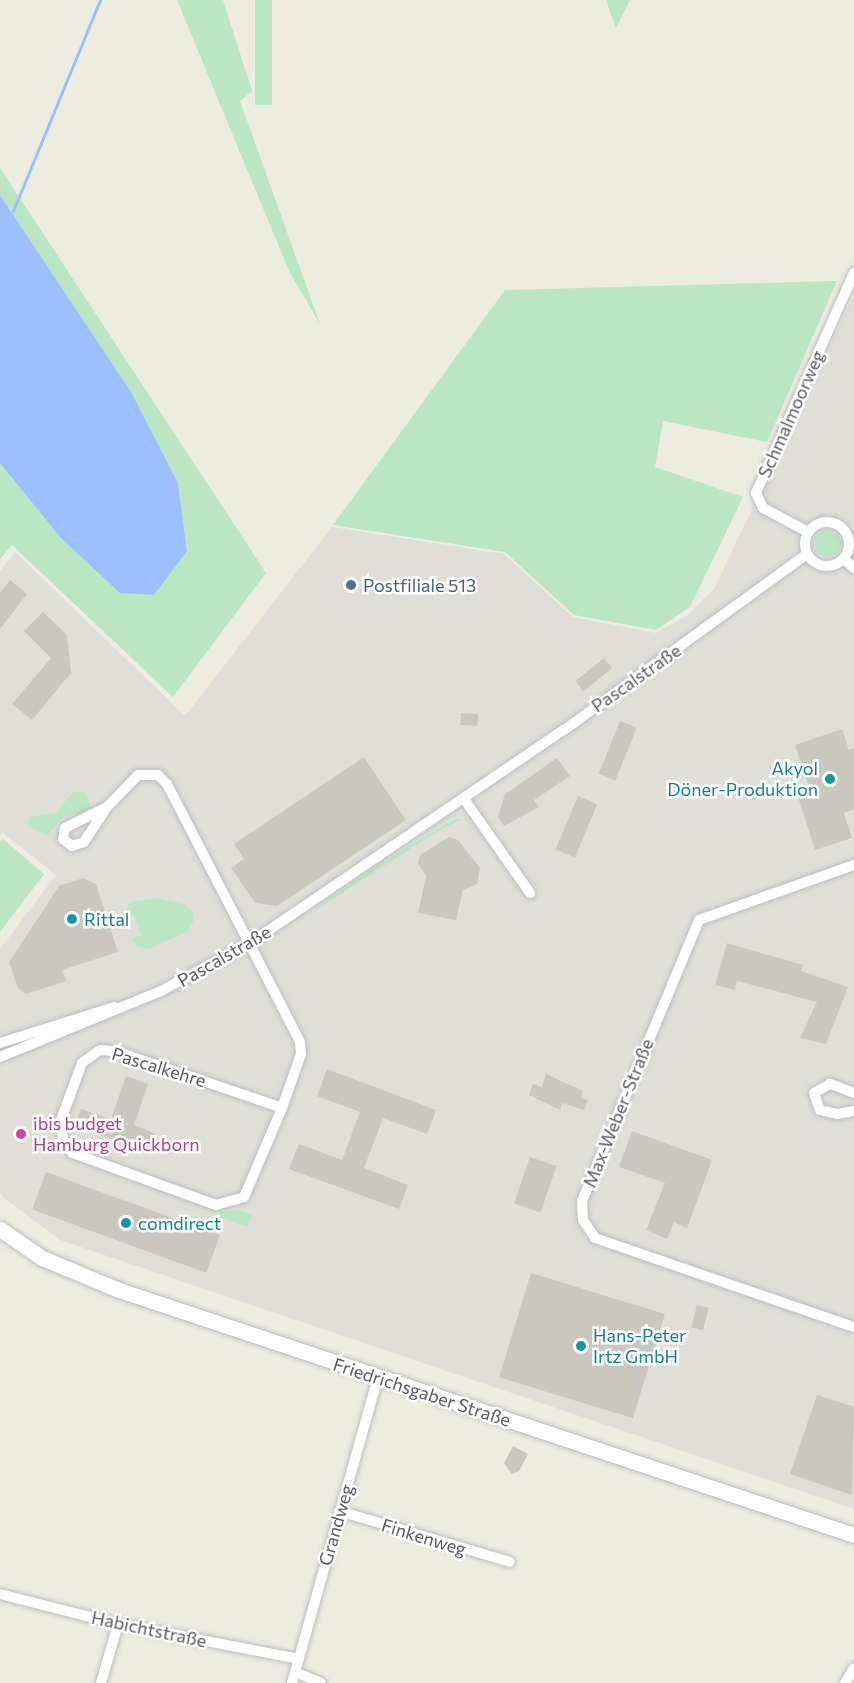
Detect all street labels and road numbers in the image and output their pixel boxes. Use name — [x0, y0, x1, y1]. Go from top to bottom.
street label: Schmalmoorweg — [753, 347, 829, 481]
street label: Pascalstraße — [587, 639, 685, 717]
street label: Pascalstraße — [174, 921, 274, 991]
street label: Max-Weber-Straße — [578, 1035, 658, 1191]
street label: Pascalkehre — [109, 1042, 209, 1092]
street label: Friedrichsgaber Straße — [331, 1353, 513, 1431]
street label: Grandweg — [314, 1482, 358, 1568]
street label: Finkenweg — [379, 1514, 469, 1560]
street label: Habichtstraße — [89, 1606, 209, 1652]

